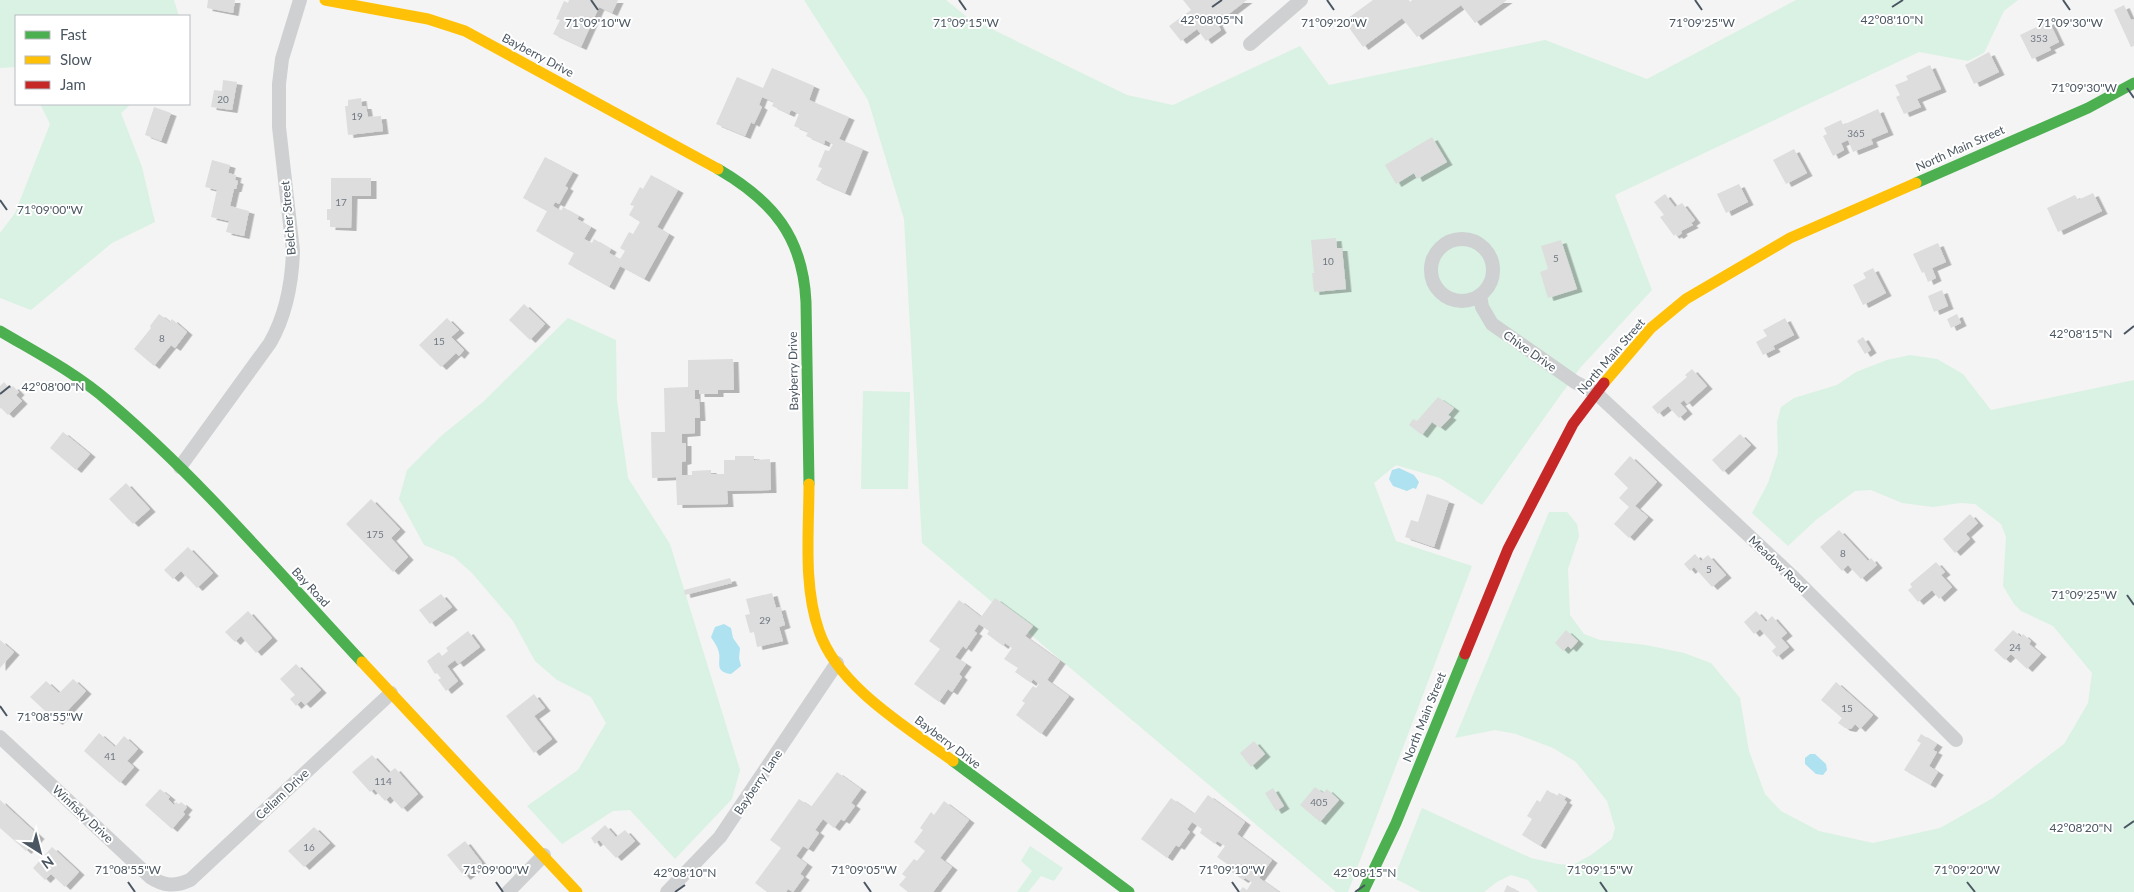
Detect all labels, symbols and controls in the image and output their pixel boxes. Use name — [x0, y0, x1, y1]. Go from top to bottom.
text: 42°08'05"N — [1181, 12, 1243, 27]
text: 42°08'10"N — [1861, 12, 1923, 27]
legend — [15, 15, 190, 105]
text: 71°09'10"W — [565, 15, 632, 30]
text: 71°09'15"W — [933, 15, 1000, 30]
text: 71°09'20"W — [1301, 15, 1368, 30]
text: 71°09'25"W — [1669, 15, 1736, 30]
text: 71°09'30"W — [2037, 15, 2104, 30]
text: Fast — [60, 25, 87, 43]
street label: Bayberry Drive — [500, 30, 576, 80]
house number: 353 — [2030, 32, 2048, 44]
text: Slow — [60, 50, 92, 68]
text: Jam — [60, 75, 86, 93]
text: 71°09'30"W — [2051, 80, 2118, 95]
house number: 20 — [217, 93, 229, 105]
house number: 19 — [351, 110, 363, 122]
street label: North Main Street — [1913, 121, 2007, 174]
house number: 365 — [1847, 127, 1865, 139]
street label: Belcher Street — [277, 180, 299, 256]
house number: 17 — [335, 196, 347, 208]
text: 71°09'00"W — [17, 202, 84, 217]
house number: 5 — [1553, 252, 1559, 264]
house number: 10 — [1322, 255, 1334, 267]
street label: North Main Street — [1574, 315, 1648, 397]
text: 42°08'15"N — [2050, 326, 2112, 341]
street label: Chive Drive — [1500, 327, 1560, 375]
street label: Bayberry Drive — [785, 331, 801, 411]
house number: 8 — [159, 332, 165, 344]
house number: 15 — [433, 335, 445, 347]
text: 42°08'00"N — [22, 379, 84, 394]
house number: 175 — [366, 528, 384, 540]
street label: Meadow Road — [1746, 532, 1810, 596]
house number: 8 — [1840, 547, 1846, 559]
house number: 5 — [1706, 563, 1712, 575]
street label: Bay Road — [289, 564, 333, 610]
text: 71°09'25"W — [2051, 587, 2118, 602]
house number: 29 — [759, 614, 771, 626]
house number: 24 — [2009, 641, 2021, 653]
street label: North Main Street — [1399, 669, 1449, 764]
house number: 15 — [1841, 702, 1853, 714]
text: 71°08'55"W — [17, 709, 84, 724]
street label: Bayberry Drive — [912, 712, 984, 772]
street label: Bayberry Lane — [731, 746, 785, 818]
house number: 41 — [104, 750, 116, 762]
street label: Celiam Drive — [252, 766, 312, 822]
house number: 114 — [374, 775, 392, 787]
street label: Winfisky Drive — [50, 782, 116, 846]
house number: 405 — [1310, 796, 1328, 808]
text: 42°08'20"N — [2050, 820, 2112, 835]
north arrow — [15, 827, 65, 877]
house number: 16 — [303, 841, 315, 853]
text: N — [39, 853, 57, 873]
text: 71°08'55"W — [95, 862, 162, 877]
text: 71°09'00"W — [463, 862, 530, 877]
text: 71°09'05"W — [831, 862, 898, 877]
text: 71°09'10"W — [1199, 862, 1266, 877]
text: 71°09'15"W — [1567, 862, 1634, 877]
text: 71°09'20"W — [1934, 862, 2001, 877]
text: 42°08'10"N — [654, 865, 716, 880]
text: 42°08'15"N — [1334, 865, 1396, 880]

